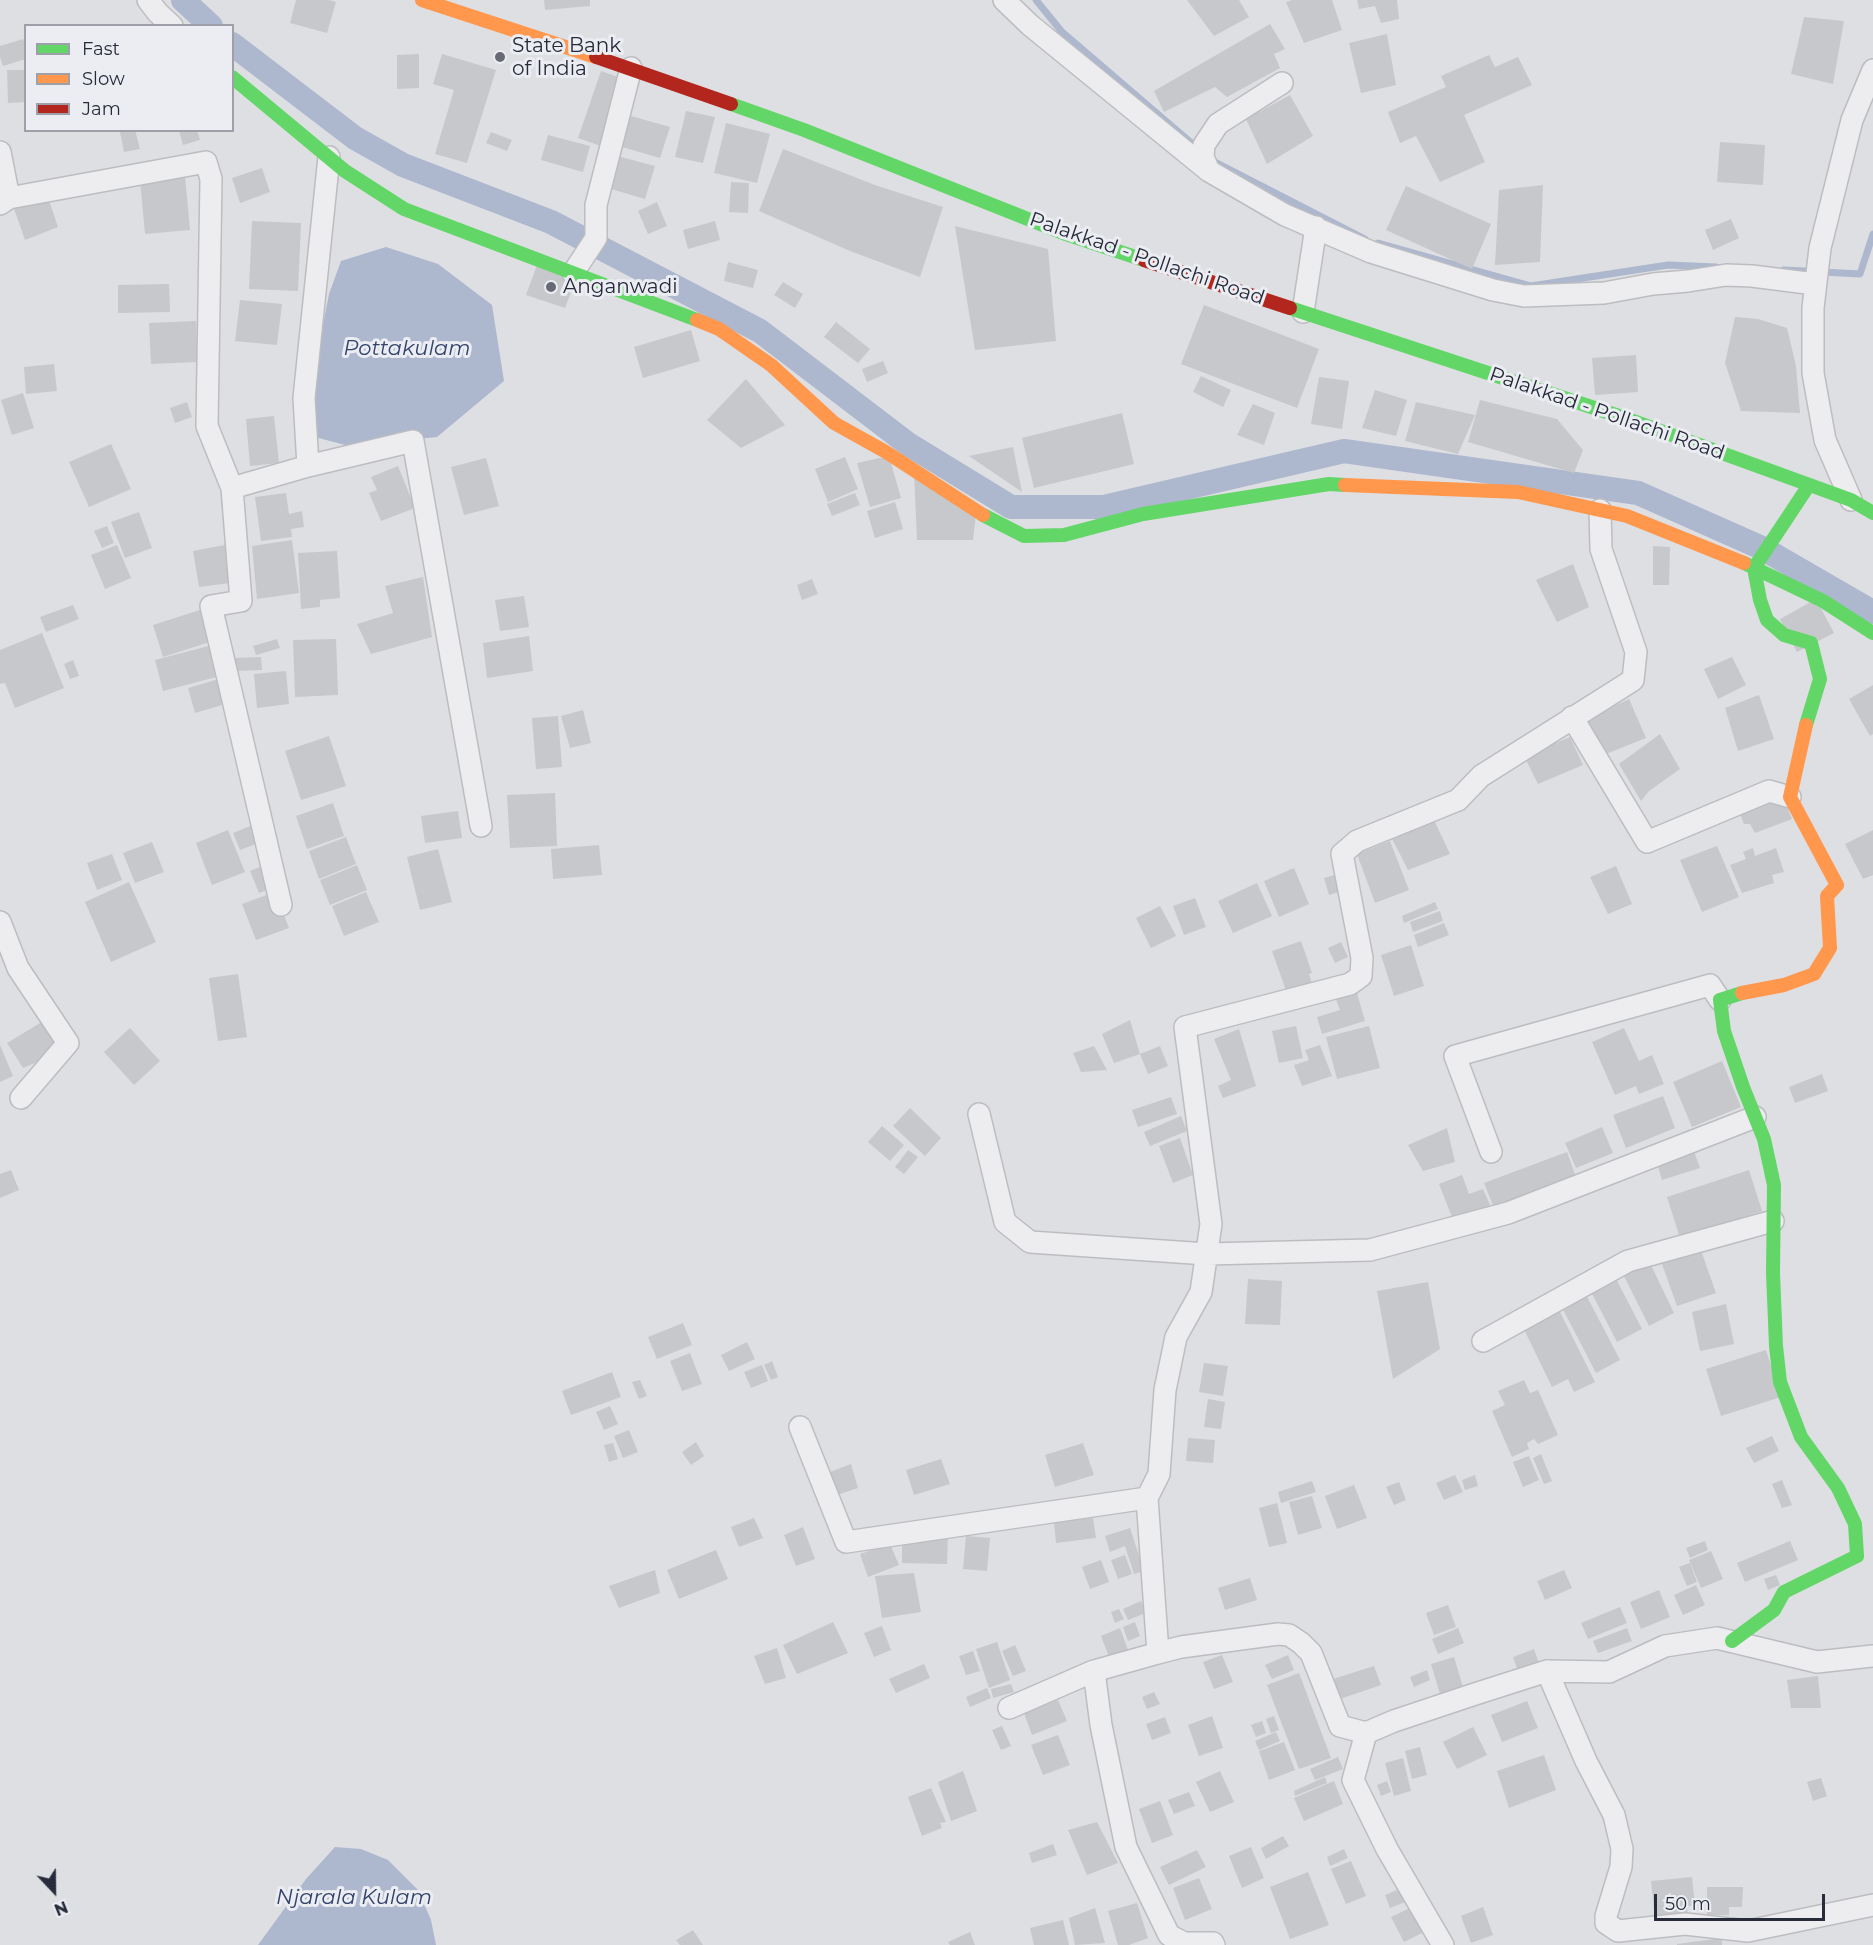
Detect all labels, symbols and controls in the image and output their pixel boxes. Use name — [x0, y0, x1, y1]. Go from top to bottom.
legend — [24, 24, 234, 132]
place label: State Bank of India — [512, 34, 621, 81]
text: Fast — [82, 38, 120, 60]
marker: State Bank of India — [493, 50, 507, 64]
text: Slow — [82, 68, 125, 90]
text: Jam — [82, 98, 121, 120]
street label: Palakkad - Pollachi Road — [1026, 207, 1268, 311]
place label: Anganwadi — [563, 275, 678, 299]
marker: Anganwadi — [544, 280, 558, 294]
water label: Pottakulam — [343, 336, 471, 362]
street label: Palakkad - Pollachi Road — [1486, 362, 1728, 466]
north arrow — [24, 1861, 84, 1921]
scale bar — [1657, 1882, 1828, 1920]
water label: Njarala Kulam — [276, 1885, 432, 1911]
text: 50 m — [1665, 1893, 1711, 1915]
text: N — [51, 1897, 70, 1919]

